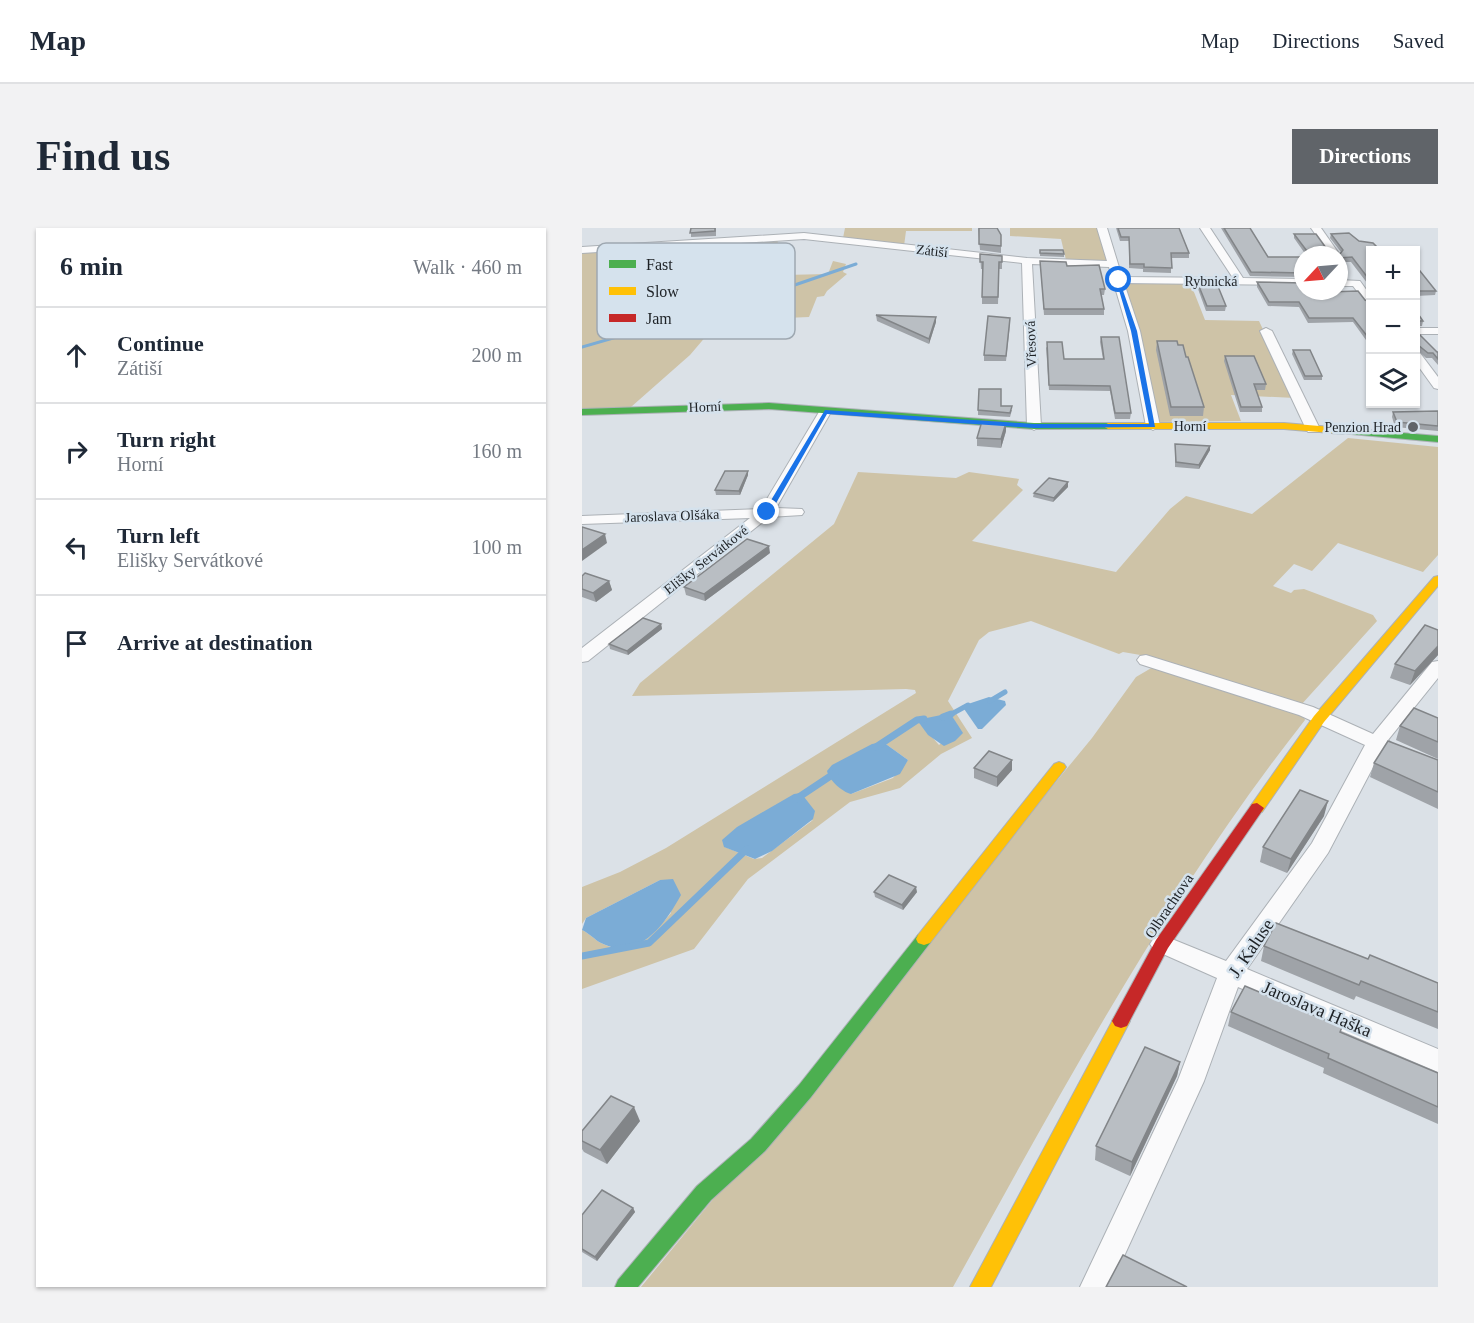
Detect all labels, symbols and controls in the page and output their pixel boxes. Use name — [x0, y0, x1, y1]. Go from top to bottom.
text: Map — [30, 25, 86, 56]
text: Map — [1201, 29, 1239, 53]
text: Directions — [1272, 29, 1360, 53]
text: Saved — [1393, 29, 1444, 53]
button: Directions — [1292, 129, 1438, 184]
text: Find us — [36, 133, 170, 179]
street label: Zátiší — [915, 242, 949, 260]
legend — [597, 243, 795, 339]
north arrow — [1294, 246, 1348, 300]
map controls — [1366, 246, 1420, 408]
button: + — [1366, 246, 1420, 300]
text: 6 min — [60, 252, 123, 281]
text: Walk · 460 m — [413, 256, 522, 278]
text: Fast — [646, 256, 673, 273]
route start — [1105, 266, 1131, 292]
street label: Rybnická — [1184, 274, 1238, 289]
text: Slow — [646, 283, 679, 300]
button: − — [1366, 300, 1420, 354]
text: Jam — [646, 310, 672, 327]
street label: Vřesová — [1023, 320, 1039, 368]
text: Continue — [117, 331, 204, 356]
icon: ahead — [60, 339, 93, 372]
text: 200 m — [471, 344, 522, 366]
button: layers — [1366, 354, 1420, 408]
text: Zátiší — [117, 357, 163, 379]
street label: Horní — [688, 399, 722, 415]
street label: Horní — [1174, 419, 1206, 434]
place label: Penzion Hrad — [1324, 420, 1401, 435]
marker: Penzion Hrad — [1406, 420, 1420, 434]
text: Turn right — [117, 427, 216, 452]
icon: right — [60, 435, 93, 468]
text: 160 m — [471, 440, 522, 462]
text: Horní — [117, 453, 164, 475]
route end — [753, 498, 779, 524]
street label: Jaroslava Olšáka — [625, 507, 720, 525]
text: Turn left — [117, 523, 200, 548]
street label: Elišky Servátkové — [661, 523, 751, 597]
icon: left — [60, 531, 93, 564]
text: 100 m — [471, 536, 522, 558]
text: Elišky Servátkové — [117, 549, 263, 571]
icon: arrive — [60, 627, 93, 660]
text: Arrive at destination — [117, 630, 313, 655]
street label: Olbrachtova — [1142, 871, 1197, 941]
street label: J. Kaluse — [1224, 915, 1278, 981]
street label: Jaroslava Haška — [1259, 977, 1375, 1041]

